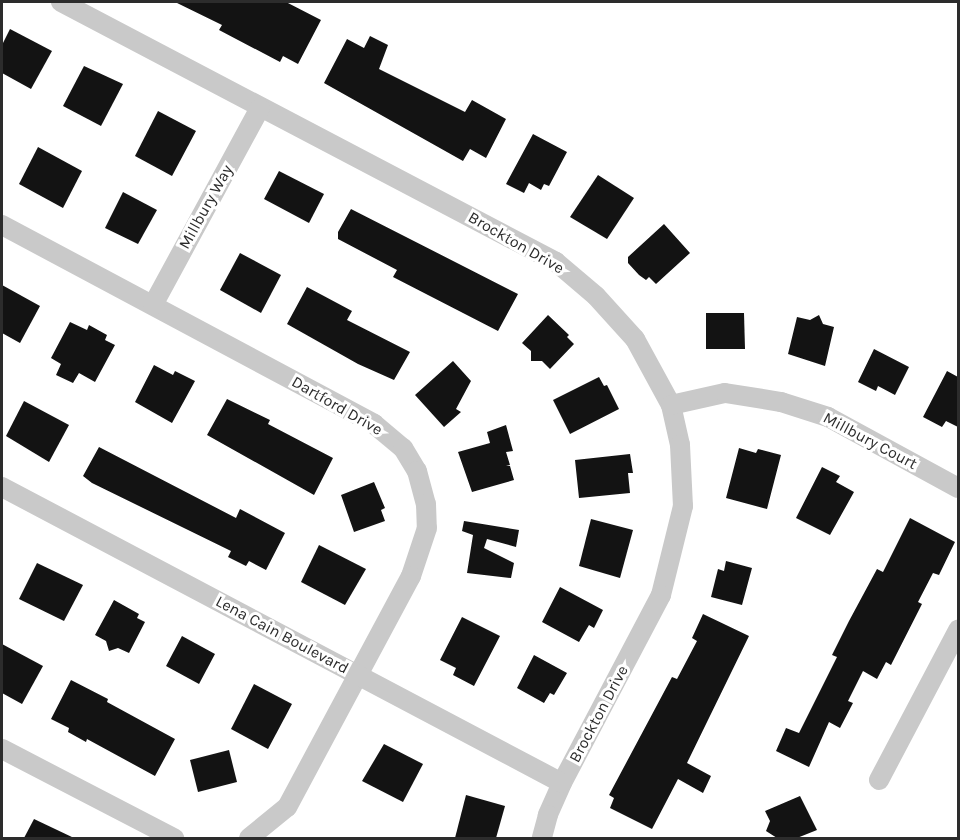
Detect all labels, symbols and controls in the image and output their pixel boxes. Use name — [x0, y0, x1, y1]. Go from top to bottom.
street label: Millbury Way — [175, 161, 237, 253]
street label: Brockton Drive — [465, 208, 567, 278]
street label: Dartford Drive — [288, 372, 386, 440]
street label: Millbury Court — [820, 408, 920, 474]
street label: Lena Cain Boulevard — [212, 592, 352, 678]
street label: Brockton Drive — [565, 662, 633, 766]

